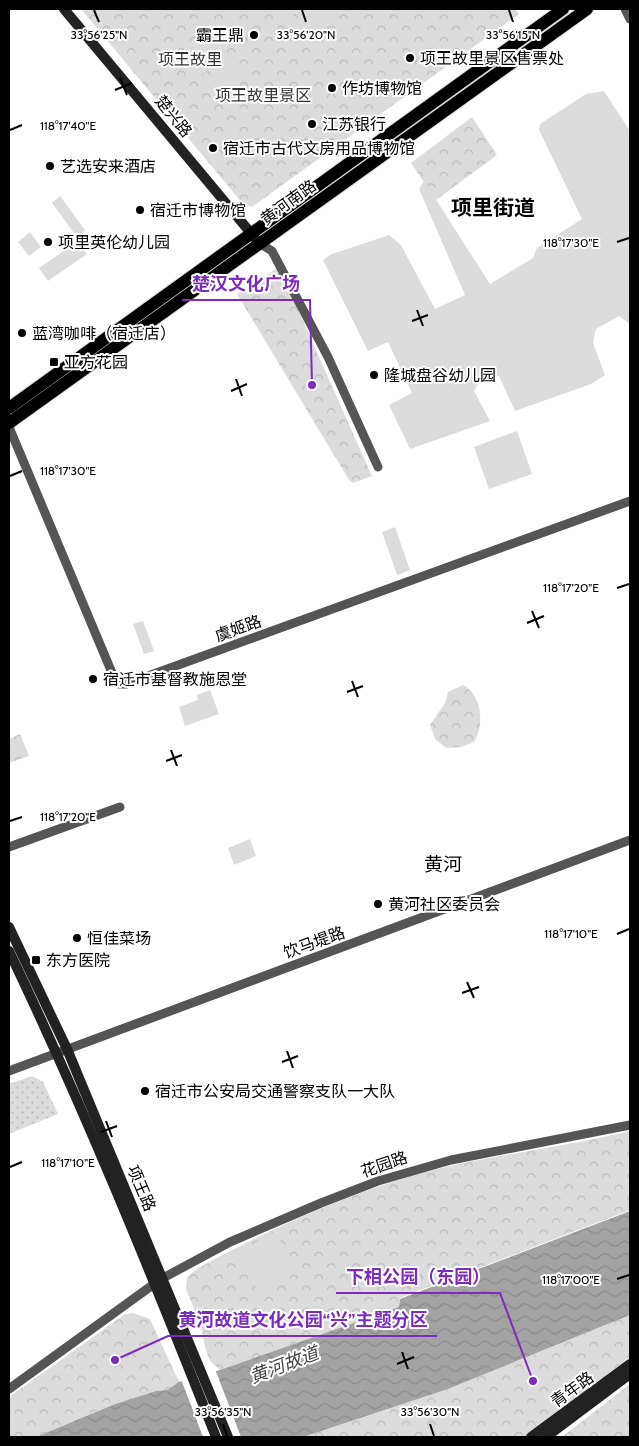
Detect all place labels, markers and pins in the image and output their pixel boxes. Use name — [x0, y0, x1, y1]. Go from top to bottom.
place label: 霸王鼎 — [196, 26, 244, 45]
marker: 霸王鼎 — [248, 29, 260, 41]
place label: 项王故里景区售票处 — [420, 49, 564, 68]
marker: 项王故里景区售票处 — [404, 52, 416, 64]
place label: 作坊博物馆 — [342, 79, 422, 98]
marker: 作坊博物馆 — [326, 82, 338, 94]
place label: 江苏银行 — [322, 115, 386, 134]
marker: 江苏银行 — [306, 118, 318, 130]
place label: 宿迁市古代文房用品博物馆 — [223, 139, 415, 158]
marker: 宿迁市古代文房用品博物馆 — [207, 142, 219, 154]
place label: 艺选安来酒店 — [60, 157, 156, 176]
marker: 艺选安来酒店 — [44, 160, 56, 172]
place label: 宿迁市博物馆 — [150, 201, 246, 220]
marker: 宿迁市博物馆 — [134, 204, 146, 216]
place label: 项里英伦幼儿园 — [58, 233, 170, 252]
marker: 项里英伦幼儿园 — [42, 236, 54, 248]
callout: 楚汉文化广场 — [182, 267, 310, 300]
place label: 蓝湾咖啡（宿迁店） — [32, 324, 176, 343]
marker: 蓝湾咖啡（宿迁店） — [16, 327, 28, 339]
place label: 亚方花园 — [64, 353, 128, 372]
marker: 亚方花园 — [48, 356, 60, 368]
place label: 隆城盘谷幼儿园 — [384, 366, 496, 385]
marker: 隆城盘谷幼儿园 — [368, 369, 380, 381]
place label: 宿迁市基督教施恩堂 — [103, 670, 247, 689]
marker: 宿迁市基督教施恩堂 — [87, 673, 99, 685]
place label: 黄河社区委员会 — [388, 895, 500, 914]
marker: 黄河社区委员会 — [372, 898, 384, 910]
place label: 恒佳菜场 — [87, 929, 151, 948]
marker: 恒佳菜场 — [71, 932, 83, 944]
place label: 东方医院 — [46, 951, 110, 970]
marker: 东方医院 — [30, 954, 42, 966]
place label: 宿迁市公安局交通警察支队一大队 — [155, 1082, 395, 1101]
marker: 宿迁市公安局交通警察支队一大队 — [139, 1085, 151, 1097]
callout: 下相公园（东园） — [336, 1260, 500, 1293]
callout: 黄河故道文化公园“兴”主题分区 — [168, 1303, 437, 1336]

